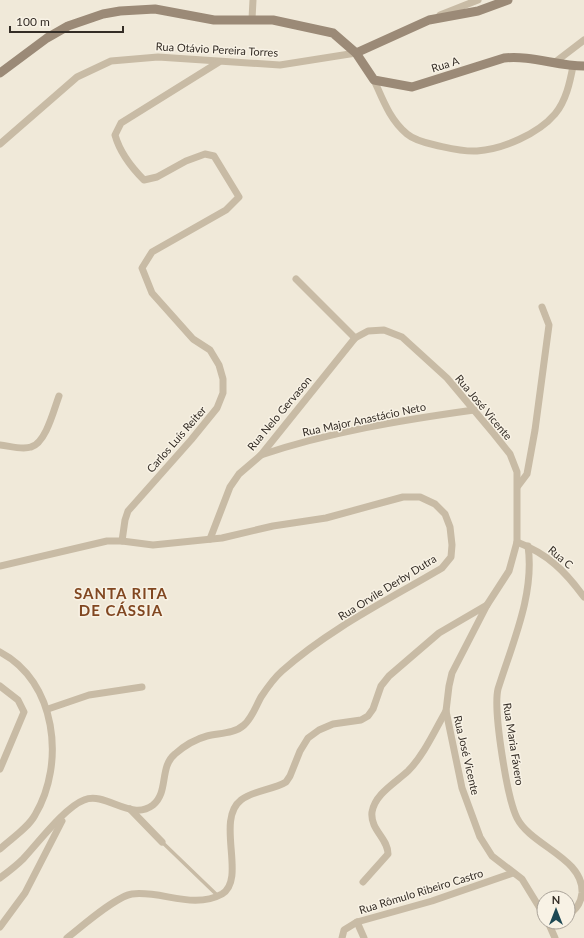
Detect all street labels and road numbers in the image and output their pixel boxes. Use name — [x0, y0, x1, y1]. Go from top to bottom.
street label: Rua Otávio Pereira Torres — [155, 39, 279, 59]
street label: Rua A — [430, 54, 461, 74]
street label: Rua José Vicente — [453, 372, 515, 442]
street label: Rua Nelo Gervason — [244, 373, 314, 453]
street label: Rua Major Anastácio Neto — [301, 400, 427, 438]
street label: Carlos Luís Reiter — [144, 403, 208, 475]
street label: Rua C — [546, 543, 577, 572]
street label: Rua Orvile Derby Dutra — [335, 551, 439, 623]
street label: Rua Maria Fávero — [501, 702, 527, 786]
street label: Rua José Vicente — [452, 714, 483, 796]
street label: Rua Rômulo Ribeiro Castro — [357, 866, 485, 916]

